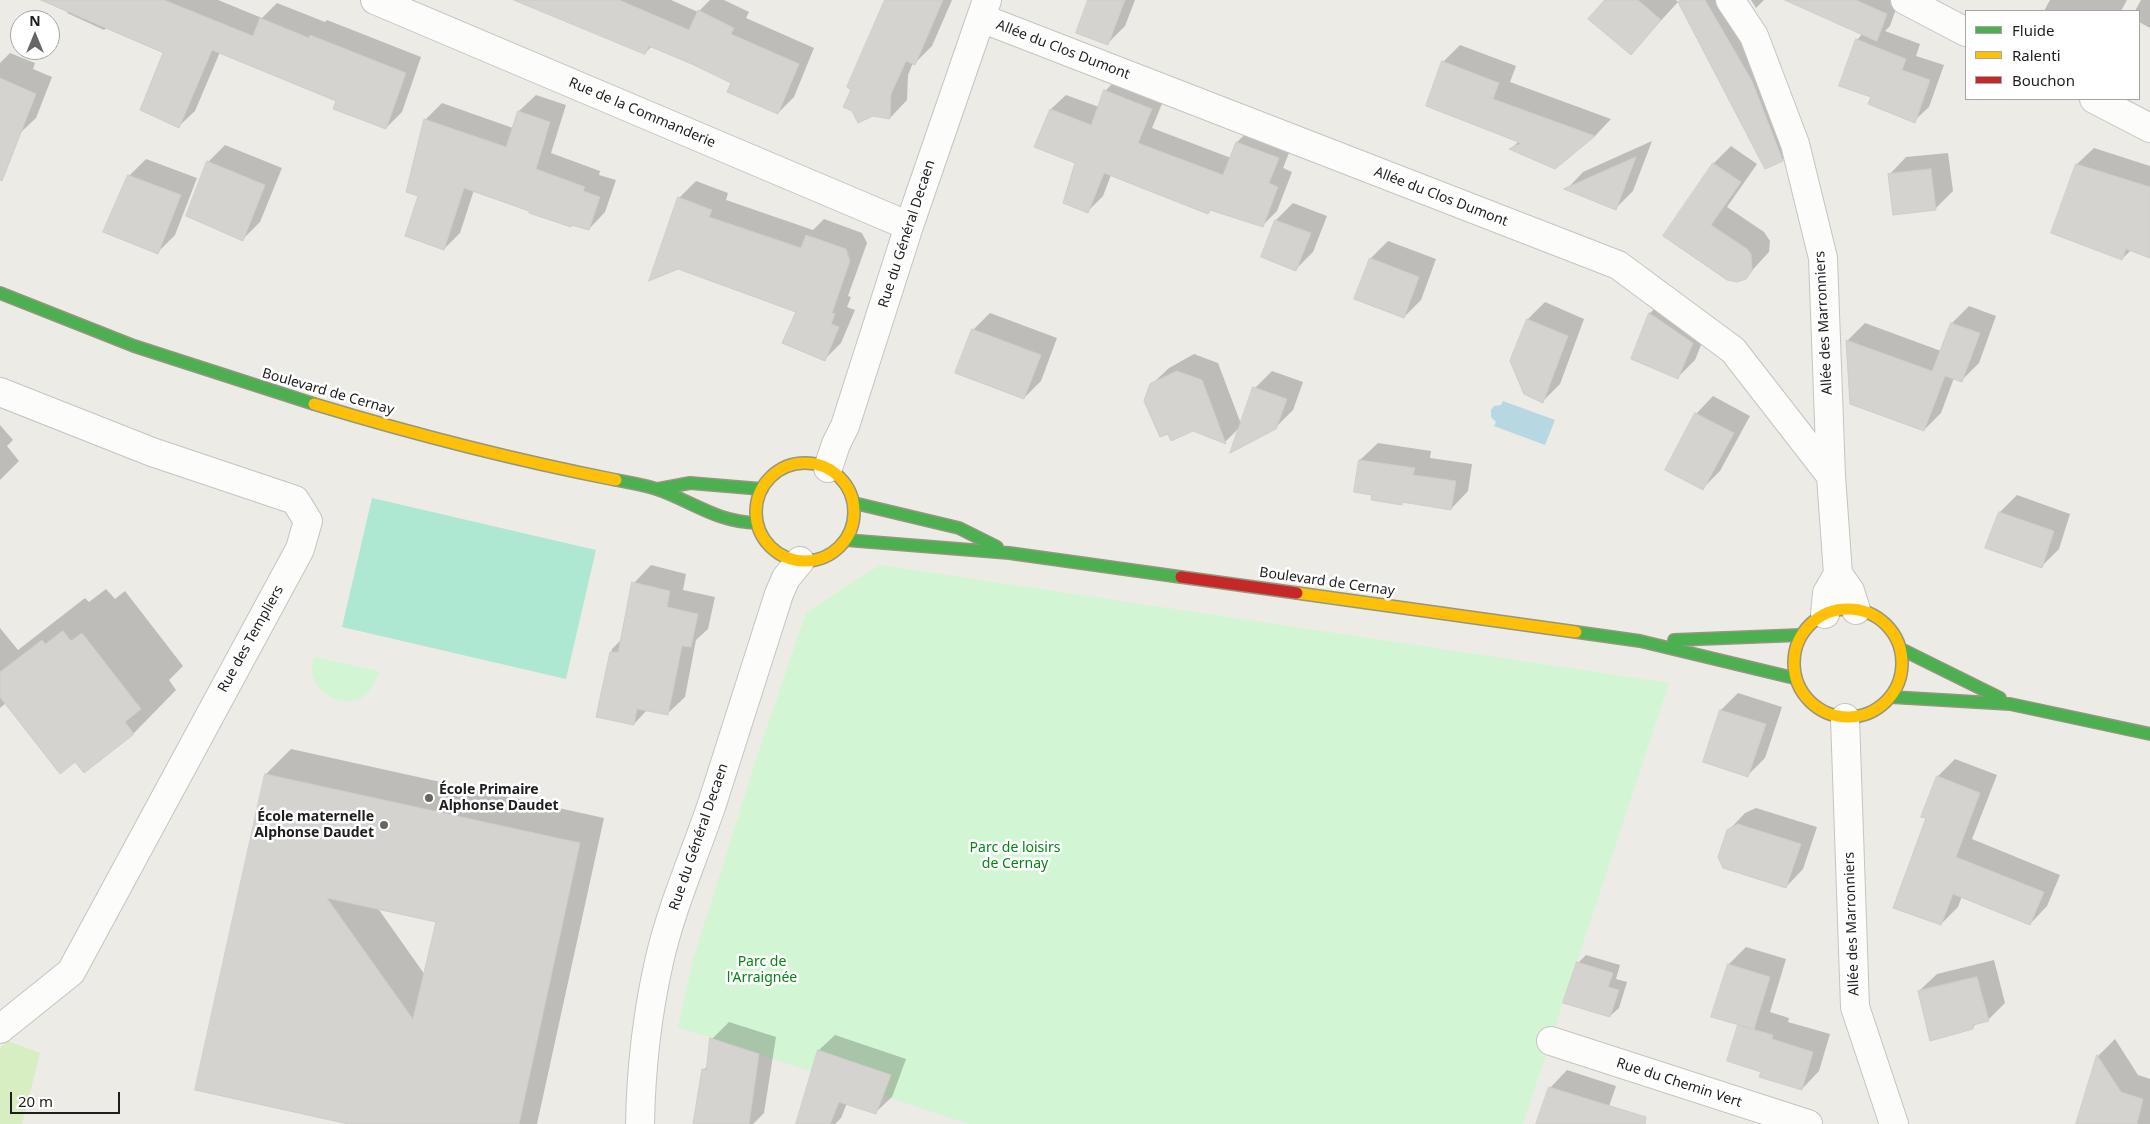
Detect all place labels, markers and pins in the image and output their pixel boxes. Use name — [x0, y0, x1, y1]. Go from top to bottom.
place label: École Primaire Alphonse Daudet — [439, 782, 559, 814]
marker: École Primaire Alphonse Daudet — [423, 792, 435, 804]
place label: École maternelle Alphonse Daudet — [254, 809, 374, 842]
marker: École maternelle Alphonse Daudet — [378, 819, 390, 831]

